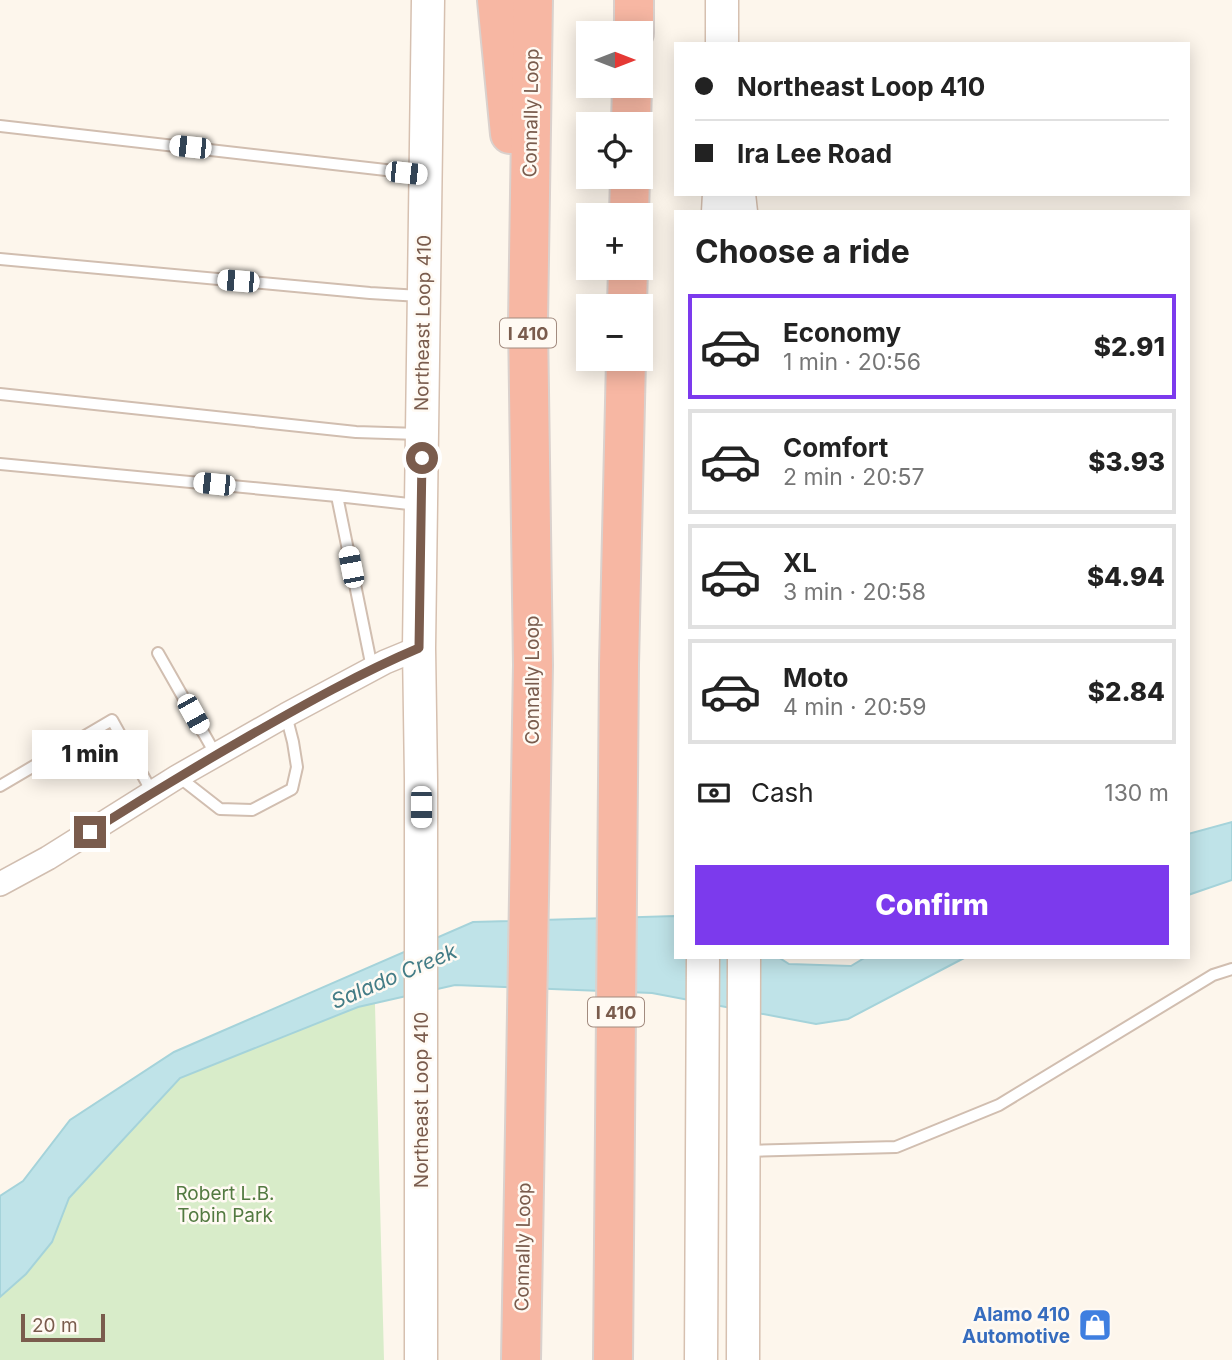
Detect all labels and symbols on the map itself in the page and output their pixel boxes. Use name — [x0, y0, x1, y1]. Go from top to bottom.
north arrow — [576, 21, 653, 98]
street label: Connally Loop — [518, 48, 544, 178]
car — [169, 134, 212, 160]
car — [385, 160, 428, 186]
street label: Northeast Loop 410 — [410, 235, 436, 411]
car — [217, 269, 260, 293]
road number: I 410 — [500, 318, 556, 348]
route start — [406, 442, 438, 474]
car — [193, 471, 236, 497]
car — [337, 544, 366, 590]
street label: Connally Loop — [521, 616, 544, 744]
car — [174, 691, 213, 737]
callout: 1 min — [32, 730, 148, 780]
car — [411, 786, 432, 828]
route end — [74, 816, 106, 848]
water label: Salado Creek — [327, 938, 461, 1014]
road number: I 410 — [588, 998, 644, 1027]
street label: Northeast Loop 410 — [410, 1012, 433, 1188]
park label: Robert L.B. Tobin Park — [175, 1182, 275, 1227]
street label: Connally Loop — [510, 1182, 536, 1312]
place label: Alamo 410 Automotive — [962, 1303, 1070, 1348]
shop icon: Alamo 410 Automotive — [1076, 1306, 1114, 1344]
scale bar — [21, 1311, 105, 1343]

